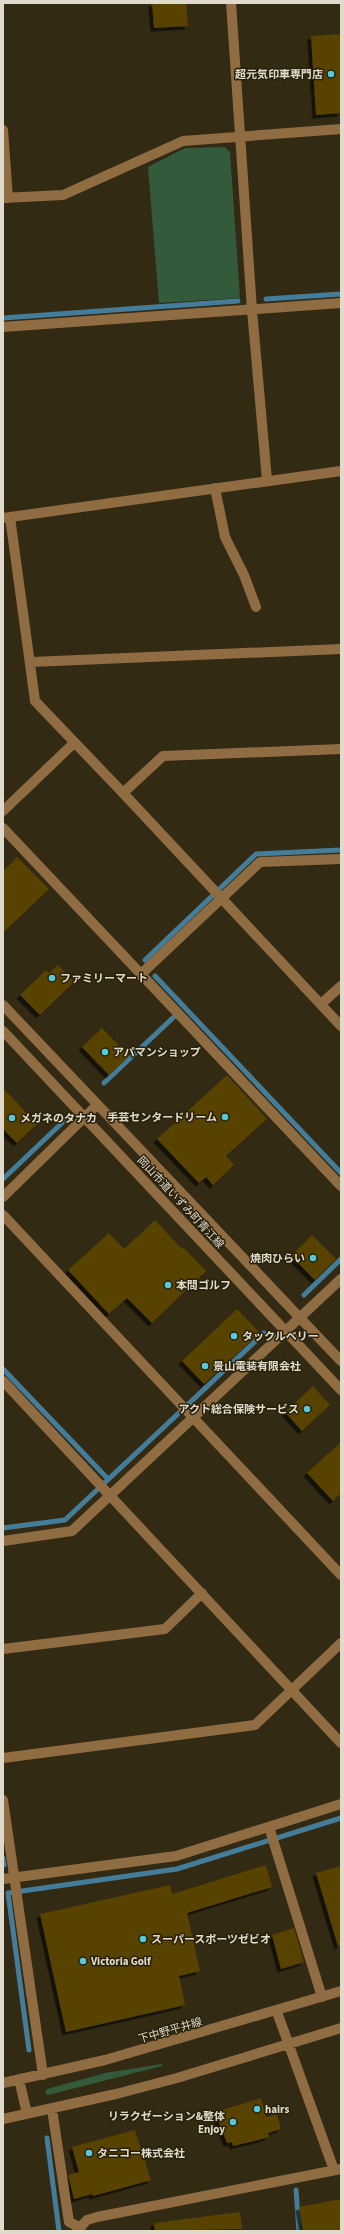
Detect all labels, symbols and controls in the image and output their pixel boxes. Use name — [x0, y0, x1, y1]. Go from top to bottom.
place label: 超元気印車専門店 — [235, 67, 323, 82]
marker: 超元気印車専門店 — [326, 69, 336, 79]
place label: ファミリーマート — [60, 971, 148, 986]
marker: ファミリーマート — [47, 973, 57, 983]
place label: アパマンショップ — [113, 1045, 201, 1060]
marker: アパマンショップ — [100, 1047, 110, 1057]
place label: 手芸センタードリーム — [107, 1110, 217, 1125]
place label: メガネのタナカ — [20, 1111, 97, 1126]
marker: 手芸センタードリーム — [220, 1112, 230, 1122]
marker: メガネのタナカ — [7, 1113, 17, 1123]
street label: 岡山市道いずみ町青江線 — [134, 1153, 227, 1252]
place label: 焼肉ひらい — [250, 1251, 305, 1266]
marker: 焼肉ひらい — [308, 1253, 318, 1263]
place label: 本間ゴルフ — [176, 1278, 231, 1293]
marker: 本間ゴルフ — [163, 1280, 173, 1290]
place label: タックルベリー — [242, 1329, 319, 1344]
marker: タックルベリー — [229, 1331, 239, 1341]
place label: 景山電装有限会社 — [213, 1359, 301, 1374]
marker: 景山電装有限会社 — [200, 1361, 210, 1371]
place label: アクト総合保険サービス — [179, 1402, 299, 1417]
marker: アクト総合保険サービス — [302, 1404, 312, 1414]
place label: スーパースポーツゼビオ — [151, 1932, 271, 1947]
marker: スーパースポーツゼビオ — [138, 1934, 148, 1944]
place label: Victoria Golf — [90, 1954, 152, 1969]
marker: Victoria Golf — [78, 1956, 88, 1966]
street label: 下中野平井線 — [136, 2014, 204, 2047]
place label: hairs — [265, 2102, 289, 2117]
marker: hairs — [252, 2104, 262, 2114]
place label: リラクゼーション&整体 Enjoy — [108, 2109, 225, 2137]
marker: リラクゼーション&整体 Enjoy — [228, 2117, 238, 2127]
place label: タニコー株式会社 — [97, 2146, 185, 2161]
marker: タニコー株式会社 — [84, 2148, 94, 2158]

